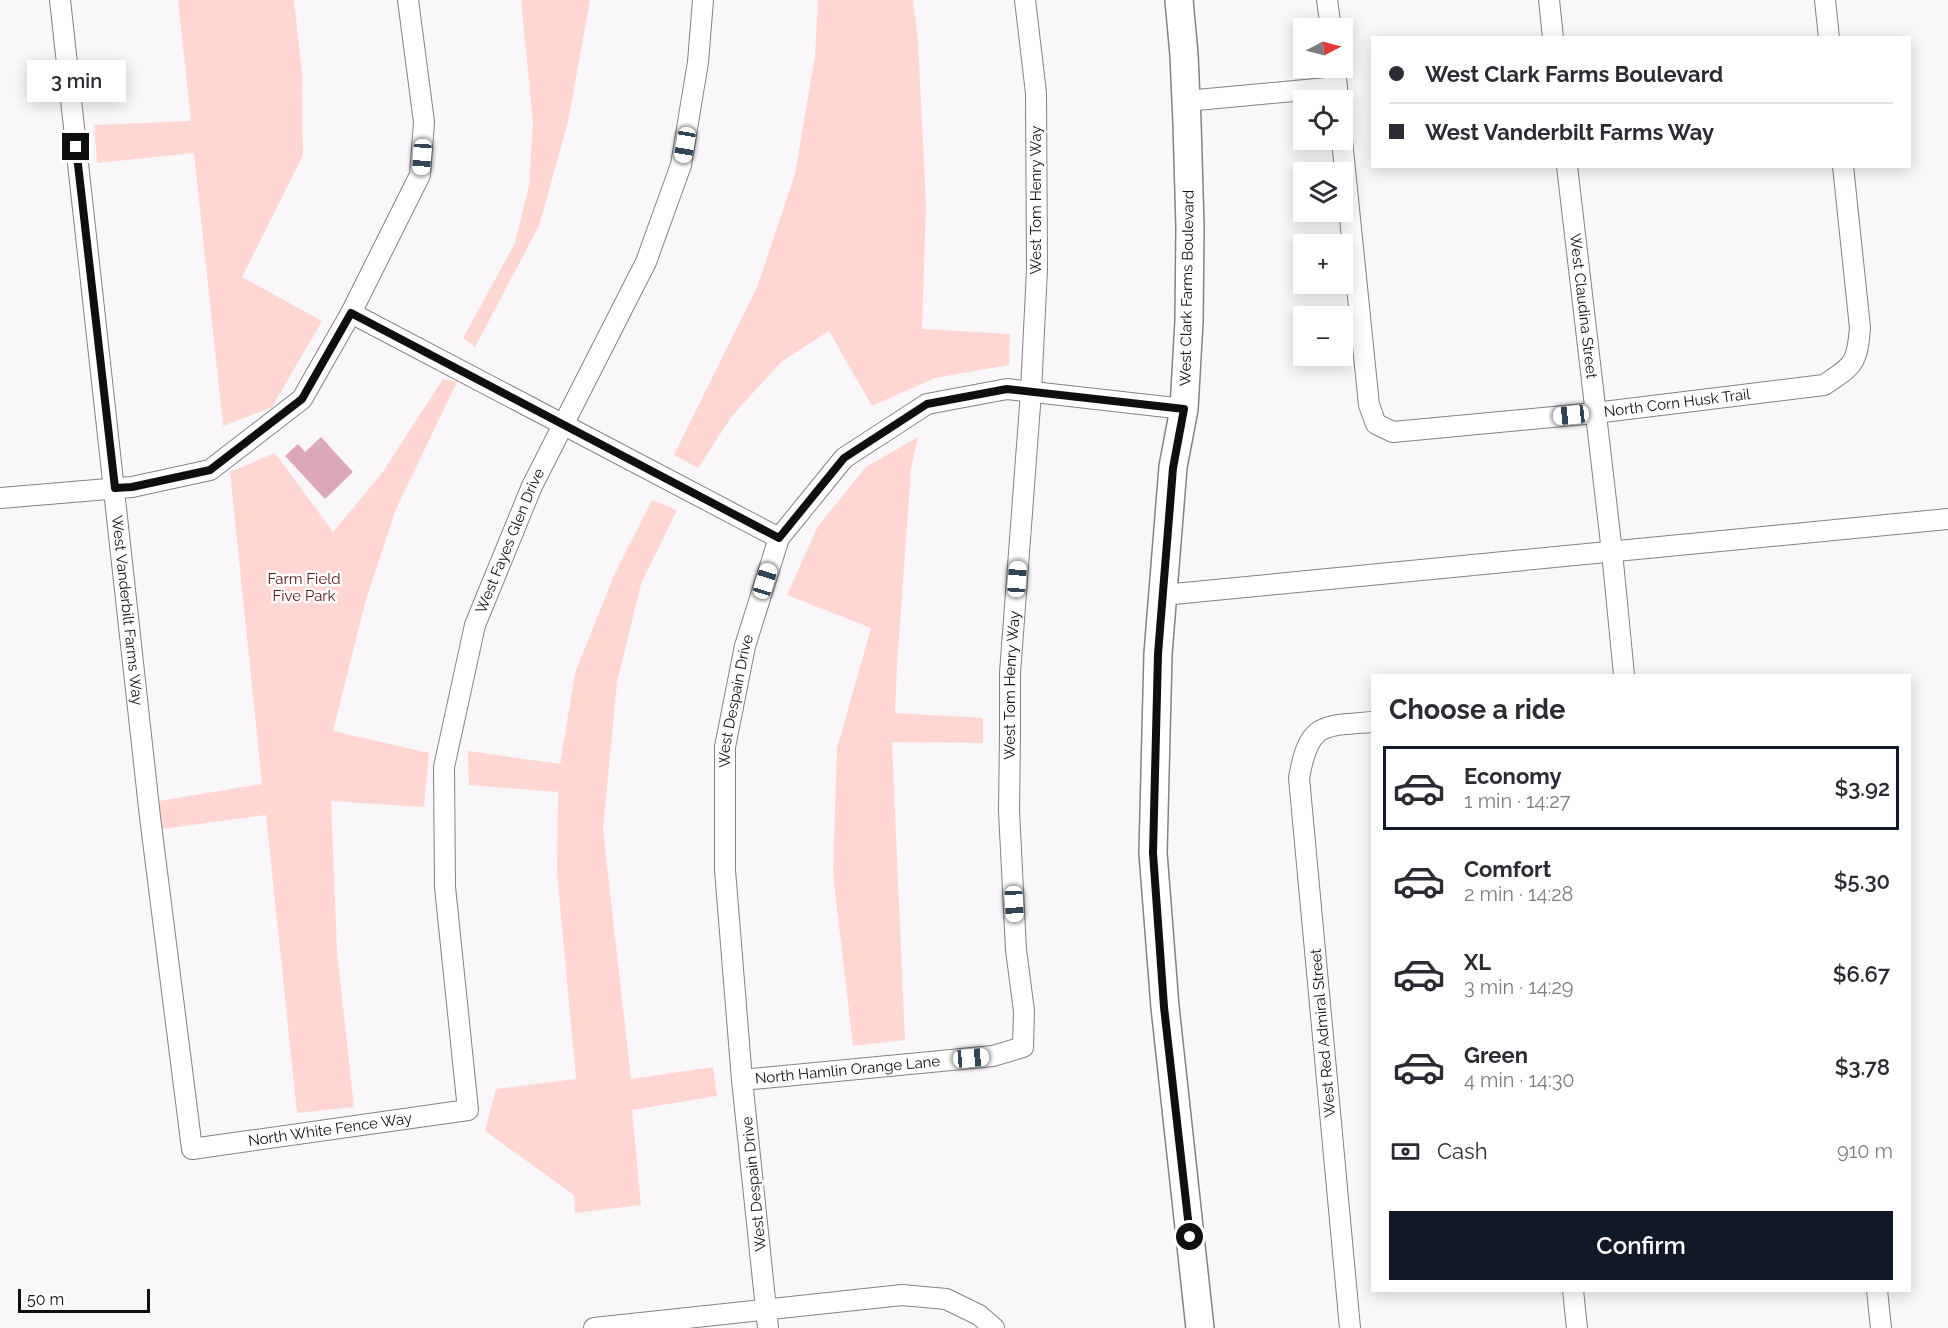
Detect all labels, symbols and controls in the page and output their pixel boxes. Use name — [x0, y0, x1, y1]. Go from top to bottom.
north arrow — [1293, 18, 1353, 78]
map controls — [1293, 18, 1353, 366]
callout: 3 min — [26, 60, 125, 102]
text: West Clark Farms Boulevard — [1425, 61, 1723, 87]
text: 3 min — [51, 69, 102, 93]
button: locate — [1293, 90, 1353, 150]
text: West Vanderbilt Farms Way — [1425, 119, 1714, 145]
car — [673, 126, 697, 164]
street label: West Tom Henry Way — [1027, 126, 1045, 274]
route end — [62, 133, 89, 160]
car — [412, 138, 432, 176]
button: layers — [1293, 162, 1353, 222]
street label: West Clark Farms Boulevard — [1176, 190, 1198, 386]
street label: West Claudina Street — [1566, 232, 1601, 380]
button: + — [1293, 234, 1353, 294]
button: − — [1293, 306, 1353, 366]
street label: North Corn Husk Trail — [1603, 385, 1752, 421]
car — [1552, 404, 1590, 426]
street label: West Fayes Glen Drive — [472, 465, 549, 616]
street label: West Vanderbilt Farms Way — [108, 514, 147, 706]
car — [1007, 560, 1027, 598]
car — [751, 561, 779, 601]
park label: Farm Field Five Park — [267, 570, 341, 605]
street label: West Tom Henry Way — [1001, 610, 1024, 760]
street label: West Despain Drive — [716, 632, 757, 768]
text: Choose a ride — [1389, 694, 1565, 725]
icon: car — [1392, 761, 1446, 815]
text: Economy — [1464, 763, 1562, 789]
text: $3.92 — [1834, 775, 1890, 801]
text: 1 min · 14:27 — [1464, 789, 1570, 813]
icon: car — [1392, 854, 1446, 908]
text: Comfort — [1464, 856, 1551, 882]
text: $5.30 — [1834, 868, 1890, 894]
text: 2 min · 14:28 — [1464, 882, 1573, 906]
car — [1004, 886, 1024, 922]
icon: car — [1392, 947, 1446, 1001]
street label: West Red Admiral Street — [1307, 948, 1339, 1118]
text: XL — [1464, 949, 1491, 975]
text: $6.67 — [1833, 961, 1890, 987]
text: 3 min · 14:29 — [1464, 975, 1574, 999]
icon: car — [1392, 1040, 1446, 1094]
text: Green — [1464, 1042, 1528, 1068]
car — [952, 1047, 990, 1069]
street label: North Hamlin Orange Lane — [754, 1052, 941, 1088]
text: $3.78 — [1835, 1054, 1890, 1080]
text: 4 min · 14:30 — [1464, 1068, 1575, 1092]
street label: North White Fence Way — [247, 1109, 413, 1150]
street label: West Despain Drive — [738, 1116, 770, 1252]
icon: cash — [1389, 1135, 1422, 1168]
text: Cash — [1437, 1138, 1488, 1164]
text: 910 m — [1837, 1139, 1893, 1163]
button: Confirm — [1389, 1211, 1893, 1280]
route start — [1176, 1223, 1203, 1250]
scale bar — [18, 1286, 150, 1314]
text: 50 m — [27, 1290, 64, 1309]

